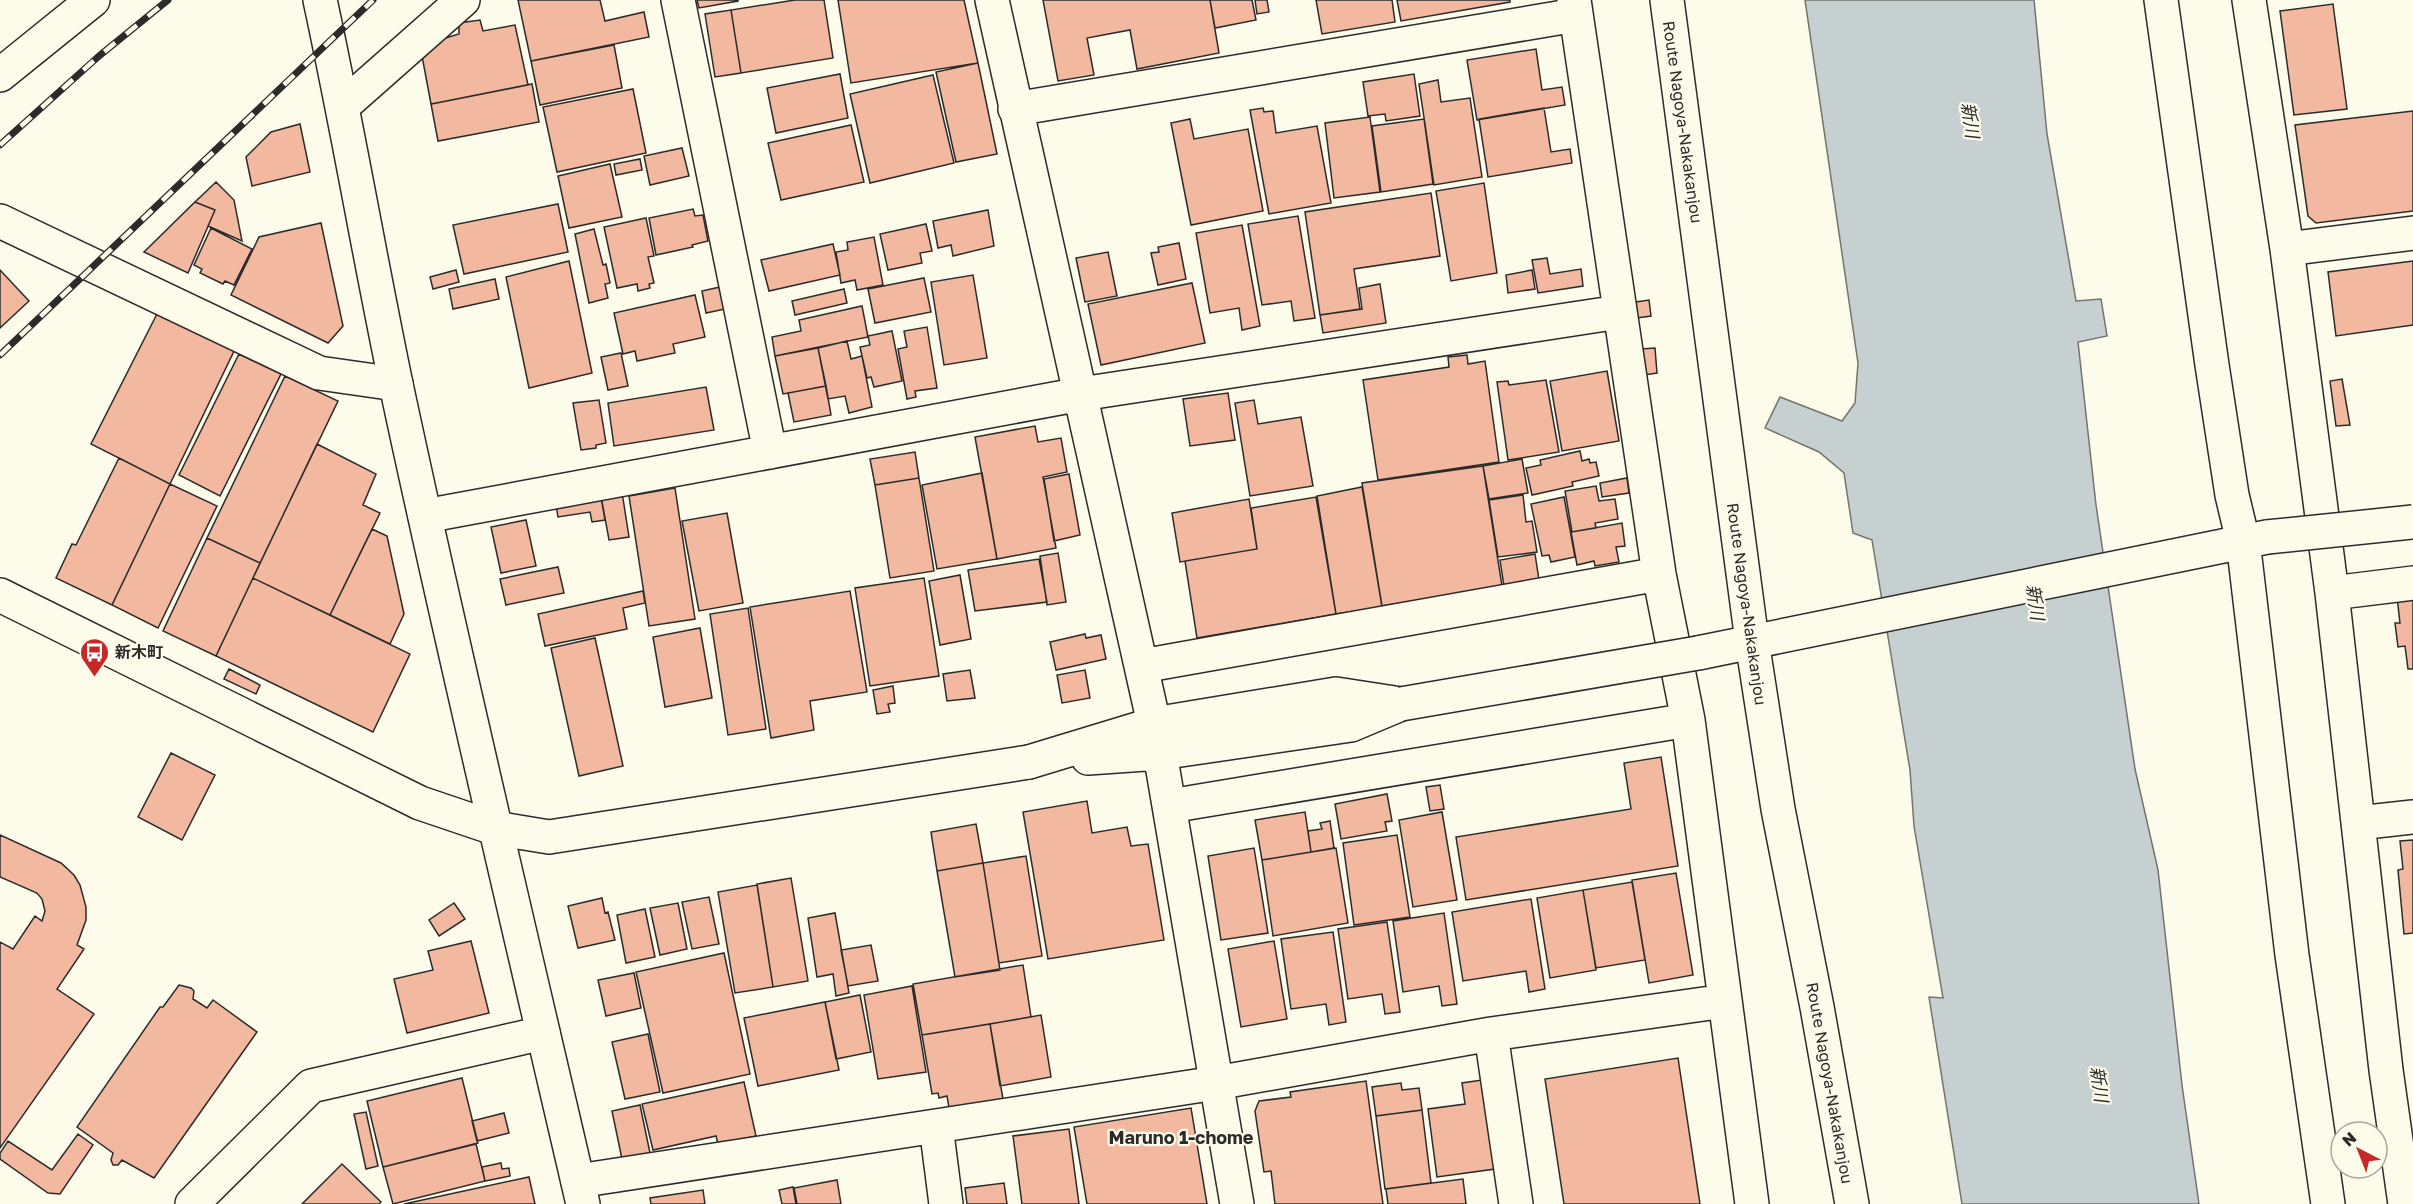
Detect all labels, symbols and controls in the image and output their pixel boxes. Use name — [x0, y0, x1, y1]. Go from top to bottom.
street label: Route Nagoya-Nakakanjou — [1659, 20, 1707, 224]
water label: 新川 — [1958, 101, 1985, 141]
street label: Route Nagoya-Nakakanjou — [1723, 502, 1771, 706]
water label: 新川 — [2023, 583, 2050, 623]
bus stop icon: 新木町 — [78, 636, 110, 678]
place label: 新木町 — [115, 642, 163, 662]
street label: Route Nagoya-Nakakanjou — [1802, 981, 1858, 1185]
water label: 新川 — [2087, 1065, 2114, 1105]
north arrow — [2329, 1120, 2389, 1180]
district label: Maruno 1-chome — [1109, 1126, 1254, 1148]
text: N — [2338, 1127, 2360, 1150]

